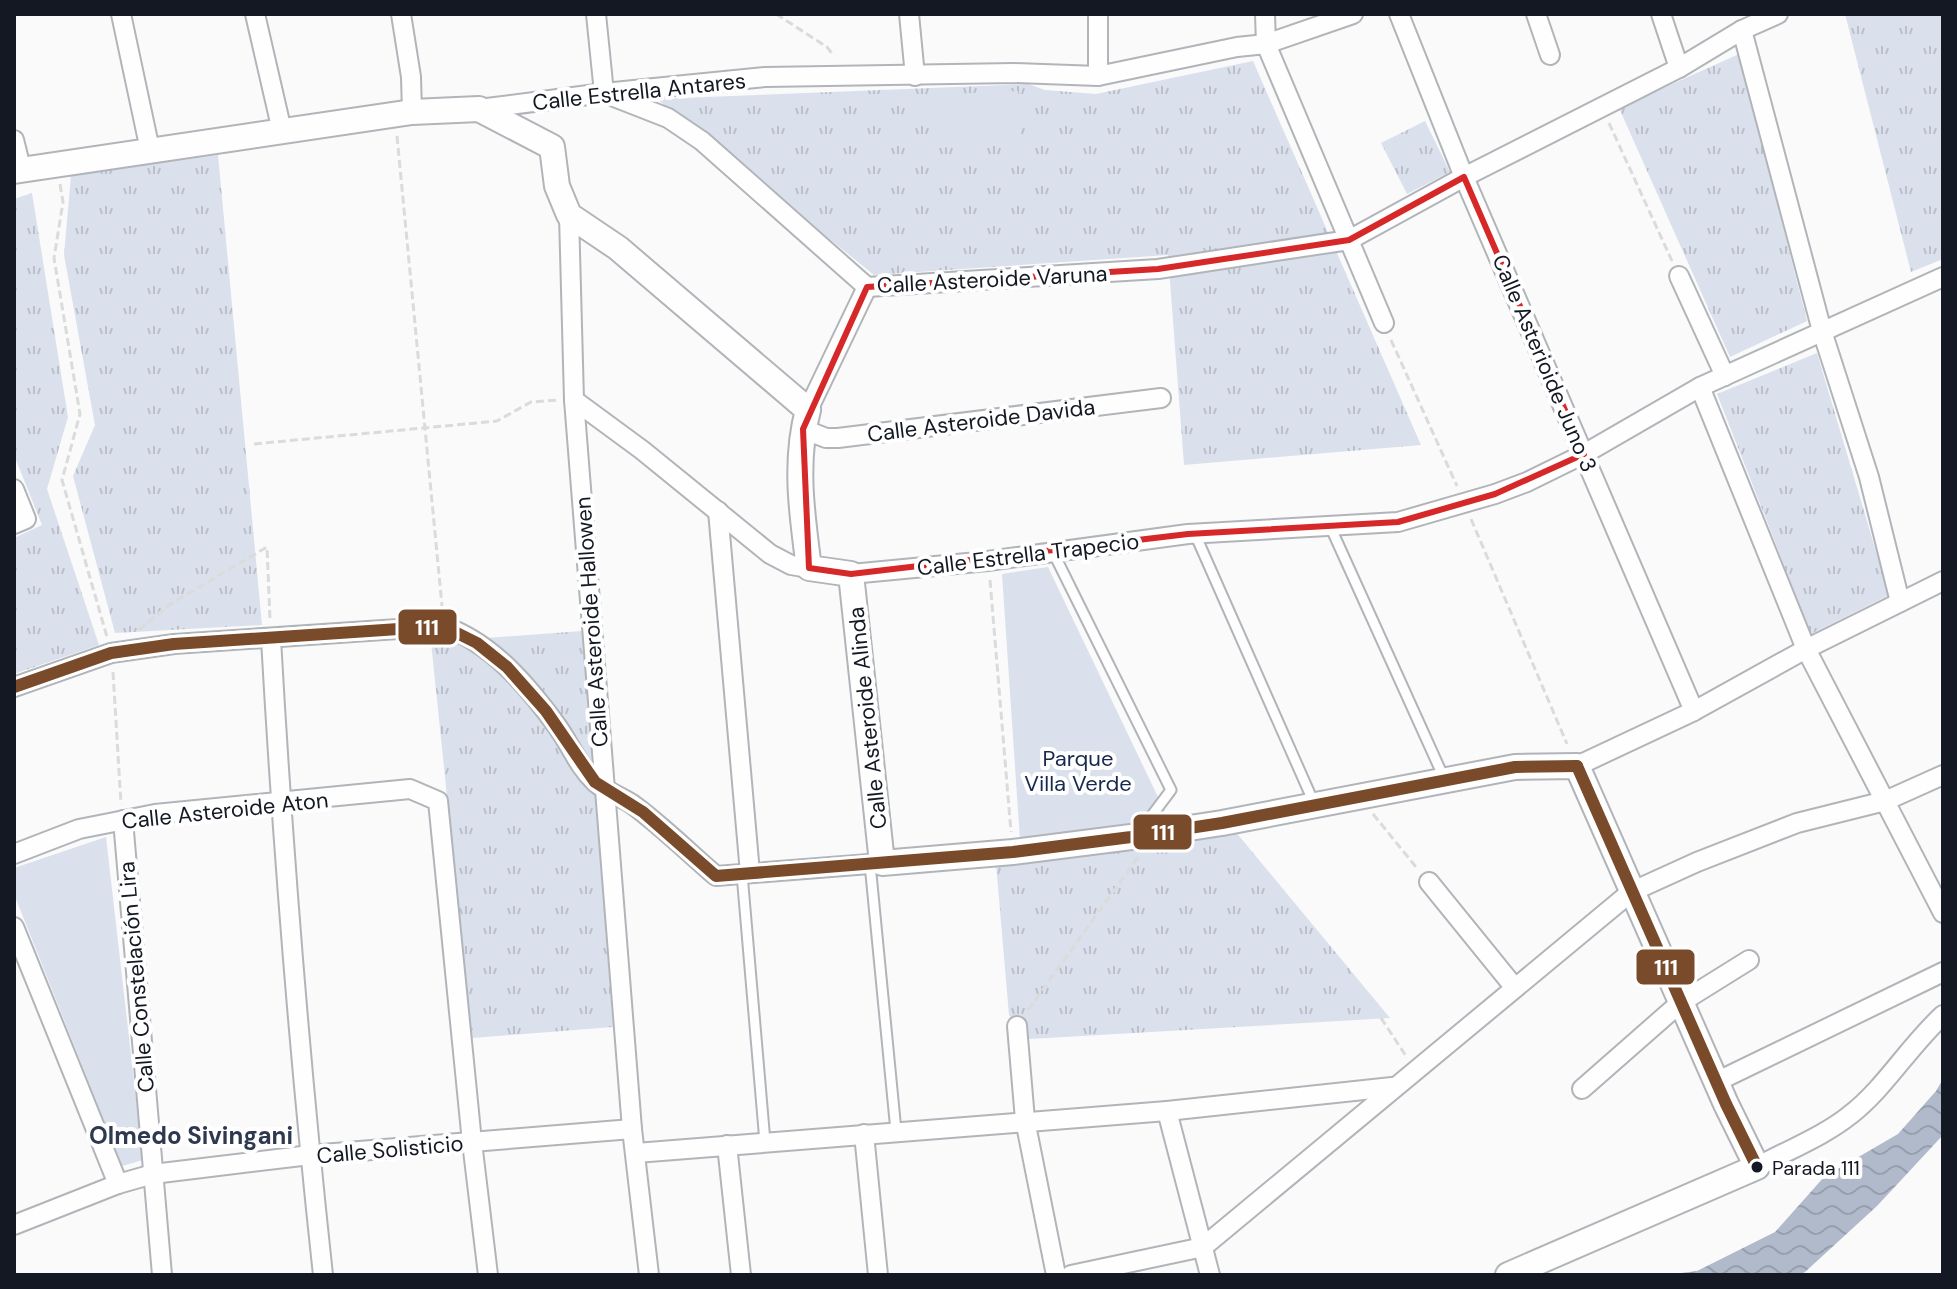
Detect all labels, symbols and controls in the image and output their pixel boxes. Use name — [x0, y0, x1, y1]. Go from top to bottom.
street label: Calle Estrella Antares — [531, 66, 747, 117]
street label: Calle Asterioide Juno 3 — [1485, 250, 1604, 477]
street label: Calle Asteroide Varuna — [876, 259, 1108, 300]
street label: Calle Asteroide Davida — [865, 392, 1097, 449]
street label: Calle Asteroide Hallowen — [568, 496, 615, 748]
street label: Calle Estrella Trapecio — [915, 526, 1141, 583]
street label: Calle Asteroide Alinda — [841, 605, 894, 830]
line badge: 111 — [397, 608, 458, 646]
text: 111 — [415, 613, 439, 642]
park label: Parque Villa Verde — [1024, 744, 1132, 798]
street label: Calle Asteroide Aton — [120, 785, 330, 836]
line badge: 111 — [1132, 813, 1193, 851]
text: 111 — [1151, 818, 1175, 847]
street label: Calle Constelación Lira — [112, 860, 161, 1094]
line badge: 111 — [1635, 948, 1696, 986]
text: 111 — [1654, 953, 1678, 982]
district label: Olmedo Sivingani — [89, 1120, 293, 1151]
street label: Calle Solisticio — [315, 1129, 465, 1170]
place label: Parada 111 — [1772, 1155, 1860, 1181]
marker: Parada 111 — [1749, 1159, 1765, 1175]

